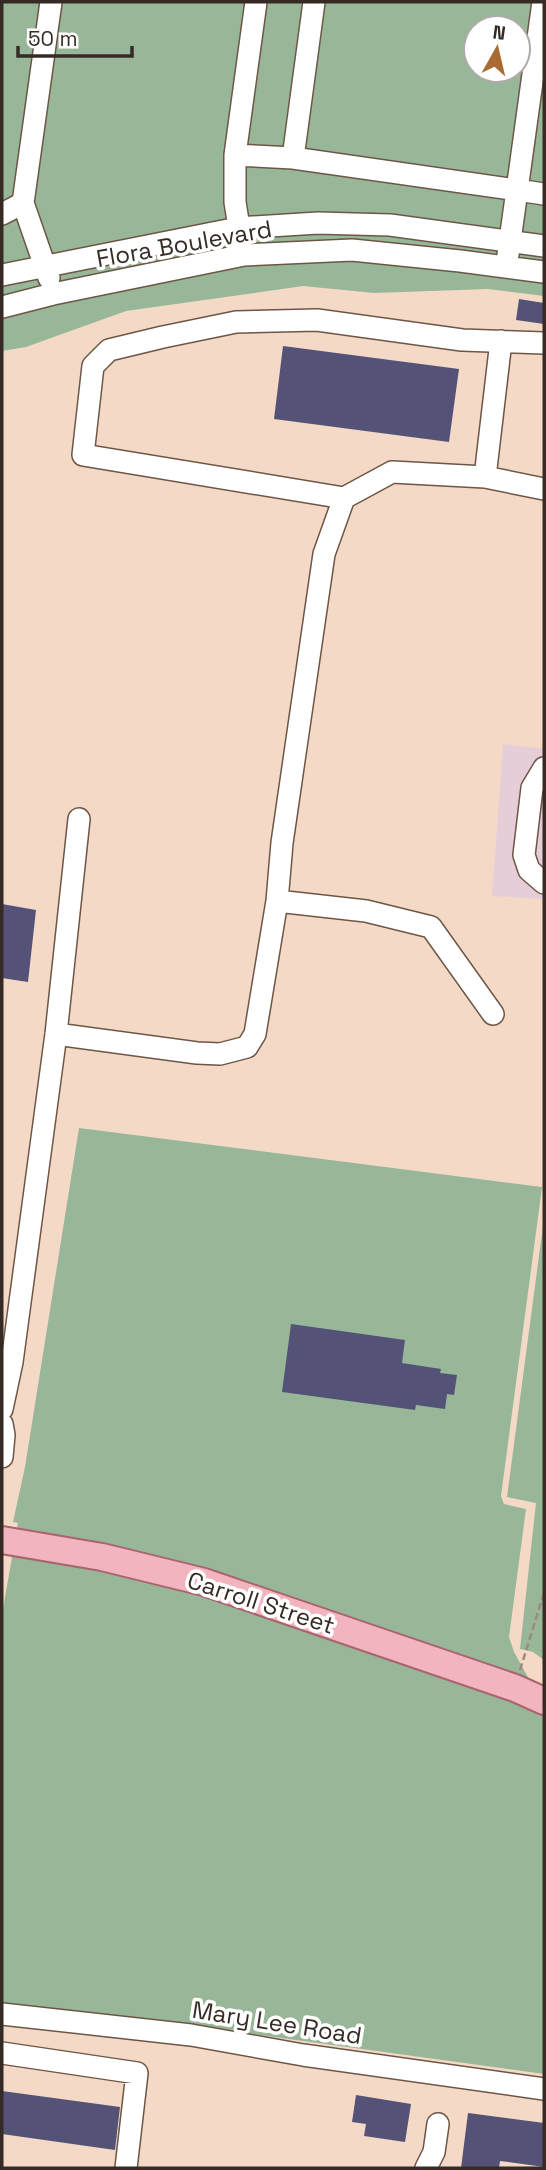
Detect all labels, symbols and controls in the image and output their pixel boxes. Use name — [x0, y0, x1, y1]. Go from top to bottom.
scale bar — [18, 14, 131, 58]
north arrow — [462, 14, 532, 84]
text: N — [491, 19, 507, 46]
text: 50 m — [28, 25, 78, 52]
street label: Flora Boulevard — [94, 213, 274, 274]
street label: Carroll Street — [184, 1564, 339, 1641]
street label: Mary Lee Road — [190, 1994, 364, 2051]

